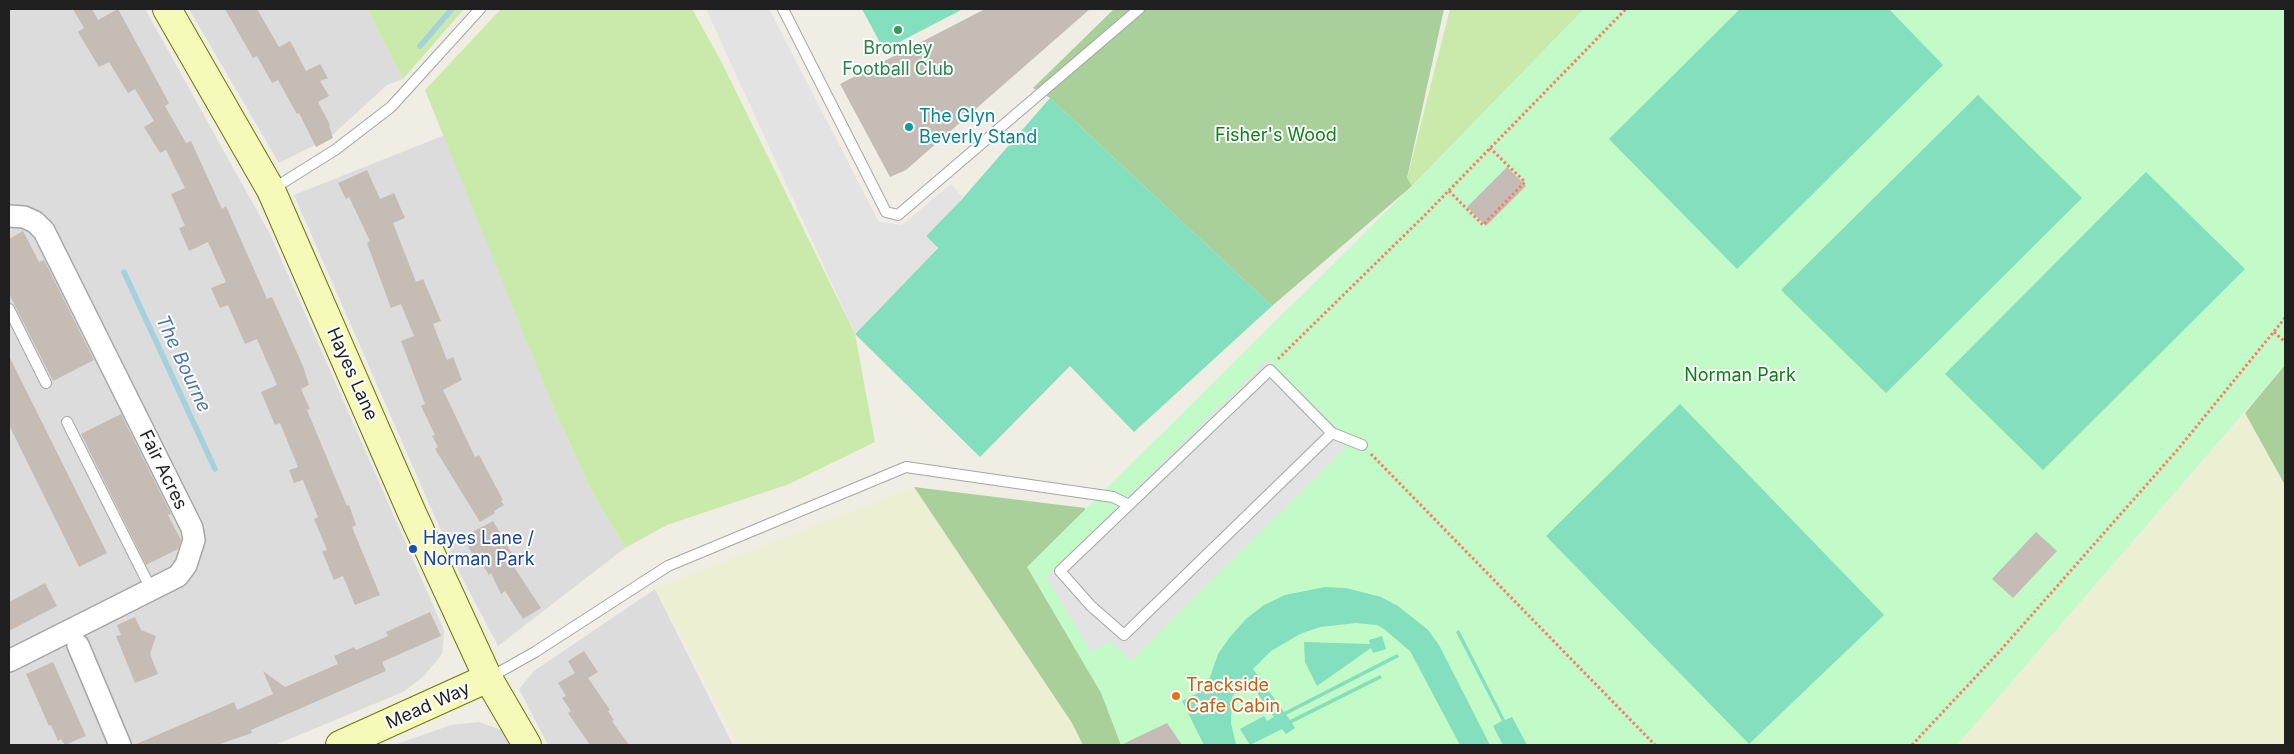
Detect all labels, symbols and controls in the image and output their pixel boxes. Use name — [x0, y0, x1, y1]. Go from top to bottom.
marker: Bromley Football Club — [892, 24, 904, 36]
place label: Bromley Football Club — [842, 38, 954, 80]
place label: The Glyn Beverly Stand — [919, 106, 1037, 148]
marker: The Glyn Beverly Stand — [903, 121, 915, 133]
park label: Fisher's Wood — [1215, 125, 1337, 147]
water label: The Bourne — [151, 312, 215, 416]
street label: Hayes Lane — [322, 324, 382, 424]
park label: Norman Park — [1684, 365, 1796, 387]
street label: Fair Acres — [135, 427, 191, 513]
place label: Hayes Lane / Norman Park — [423, 528, 535, 570]
marker: Hayes Lane / Norman Park — [407, 543, 419, 555]
place label: Trackside Cafe Cabin — [1186, 675, 1280, 718]
street label: Mead Way — [383, 678, 473, 734]
marker: Trackside Cafe Cabin — [1170, 690, 1182, 702]

